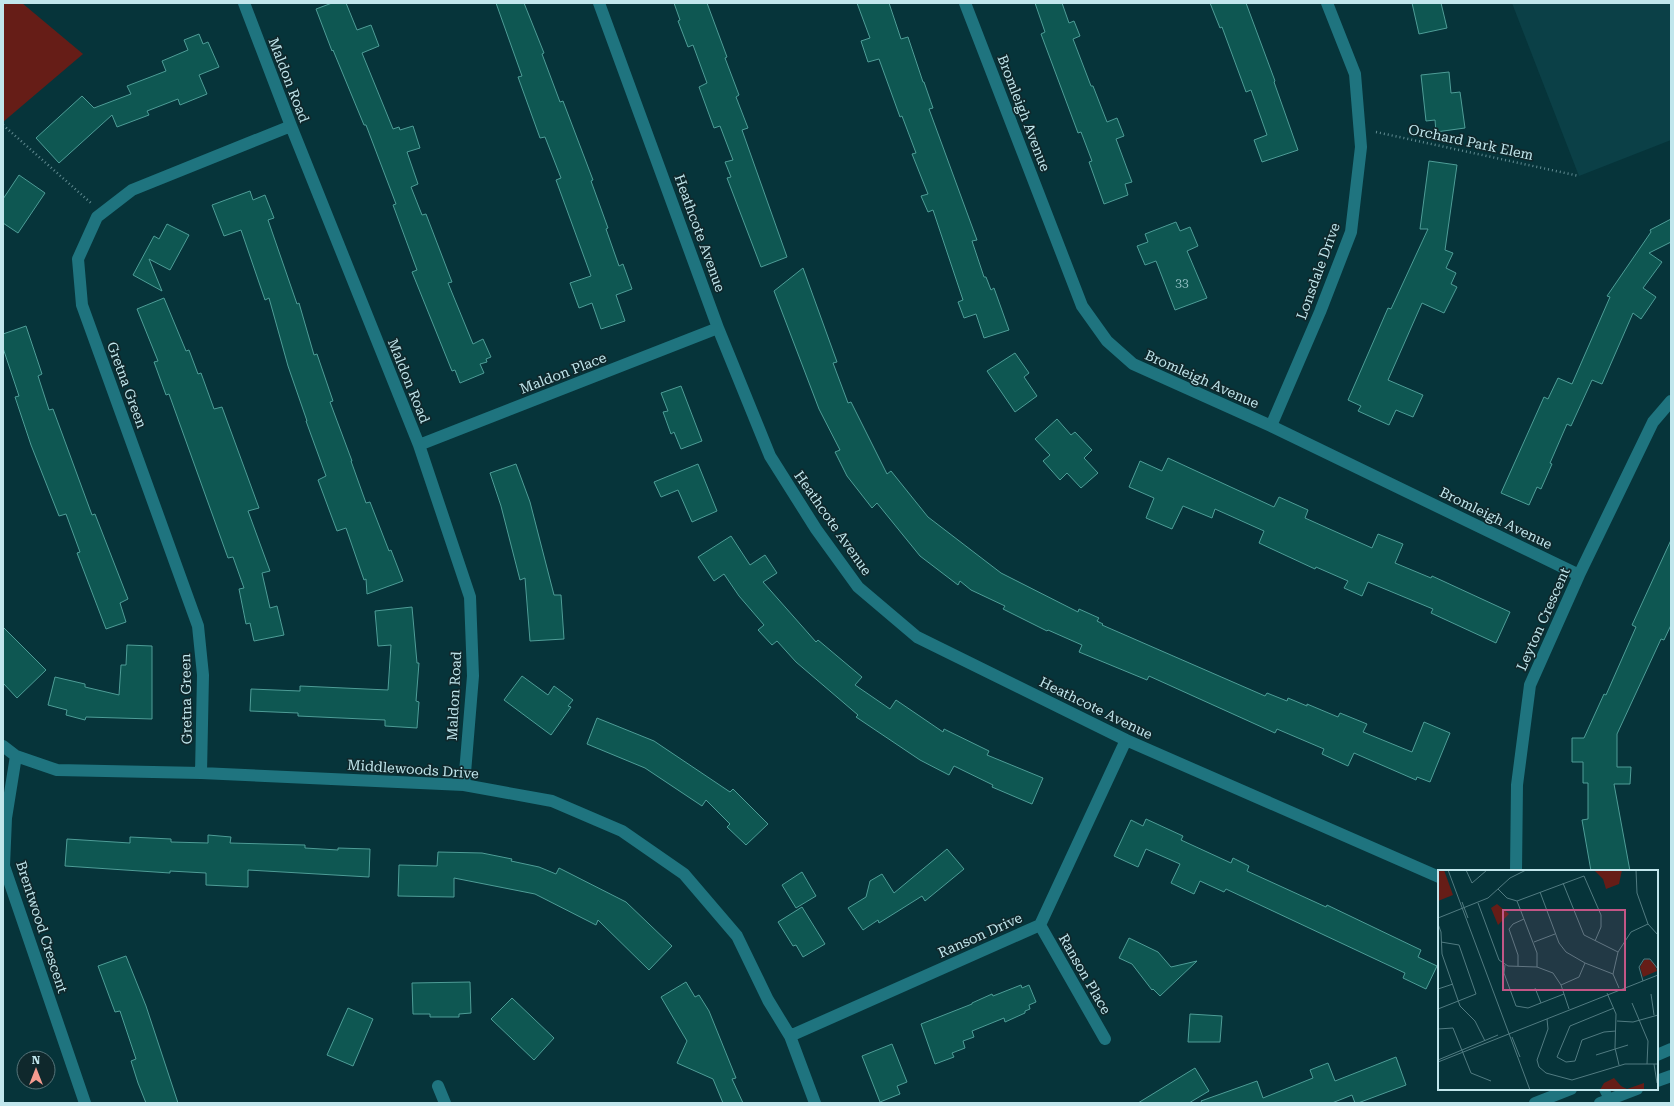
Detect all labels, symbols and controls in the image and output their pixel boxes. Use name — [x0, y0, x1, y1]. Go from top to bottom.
street label: Maldon Road — [265, 35, 313, 125]
street label: Bromleigh Avenue — [994, 53, 1054, 174]
street label: Orchard Park Elem — [1407, 121, 1535, 163]
street label: Heathcote Avenue — [671, 172, 729, 294]
street label: Lonsdale Drive — [1293, 220, 1343, 321]
house number: 33 — [1175, 276, 1189, 290]
street label: Maldon Road — [385, 336, 433, 426]
street label: Gretna Green — [104, 340, 150, 430]
street label: Bromleigh Avenue — [1142, 347, 1262, 412]
street label: Maldon Place — [517, 349, 609, 397]
street label: Heathcote Avenue — [791, 468, 875, 579]
street label: Bromleigh Avenue — [1437, 484, 1555, 552]
street label: Leyton Crescent — [1513, 565, 1573, 673]
street label: Maldon Road — [444, 651, 464, 741]
street label: Gretna Green — [177, 654, 195, 744]
street label: Heathcote Avenue — [1037, 674, 1155, 742]
street label: Middlewoods Drive — [347, 756, 480, 782]
street label: Brentwood Crescent — [13, 859, 71, 995]
inset map — [1438, 870, 1658, 1090]
street label: Ranson Drive — [935, 909, 1025, 961]
street label: Ranson Place — [1056, 931, 1115, 1017]
north arrow — [16, 1050, 56, 1090]
text: N — [32, 1054, 41, 1067]

